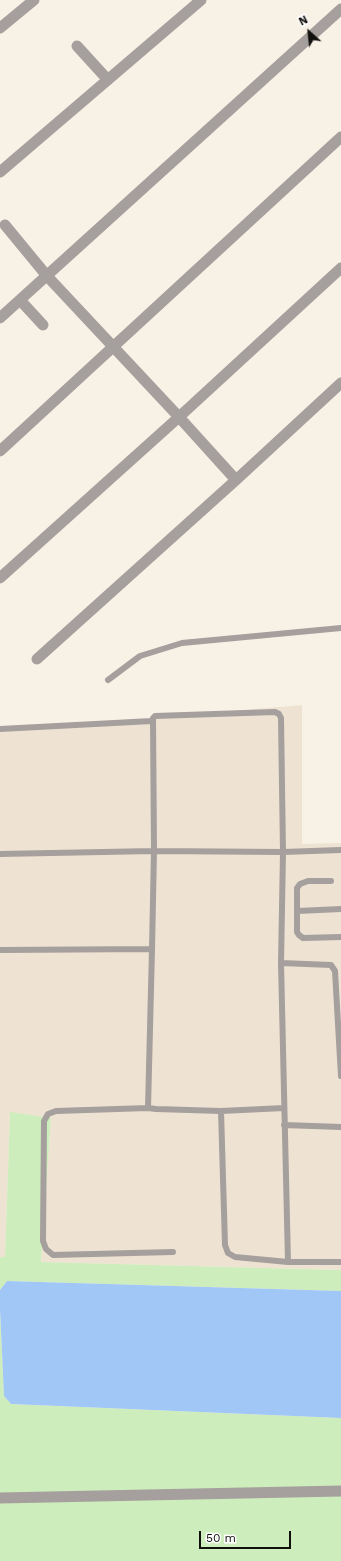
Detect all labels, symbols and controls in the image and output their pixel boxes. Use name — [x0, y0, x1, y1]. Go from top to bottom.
north arrow — [289, 12, 329, 52]
text: N — [297, 13, 310, 29]
scale bar — [201, 1523, 293, 1549]
text: 50 m — [206, 1531, 236, 1545]

